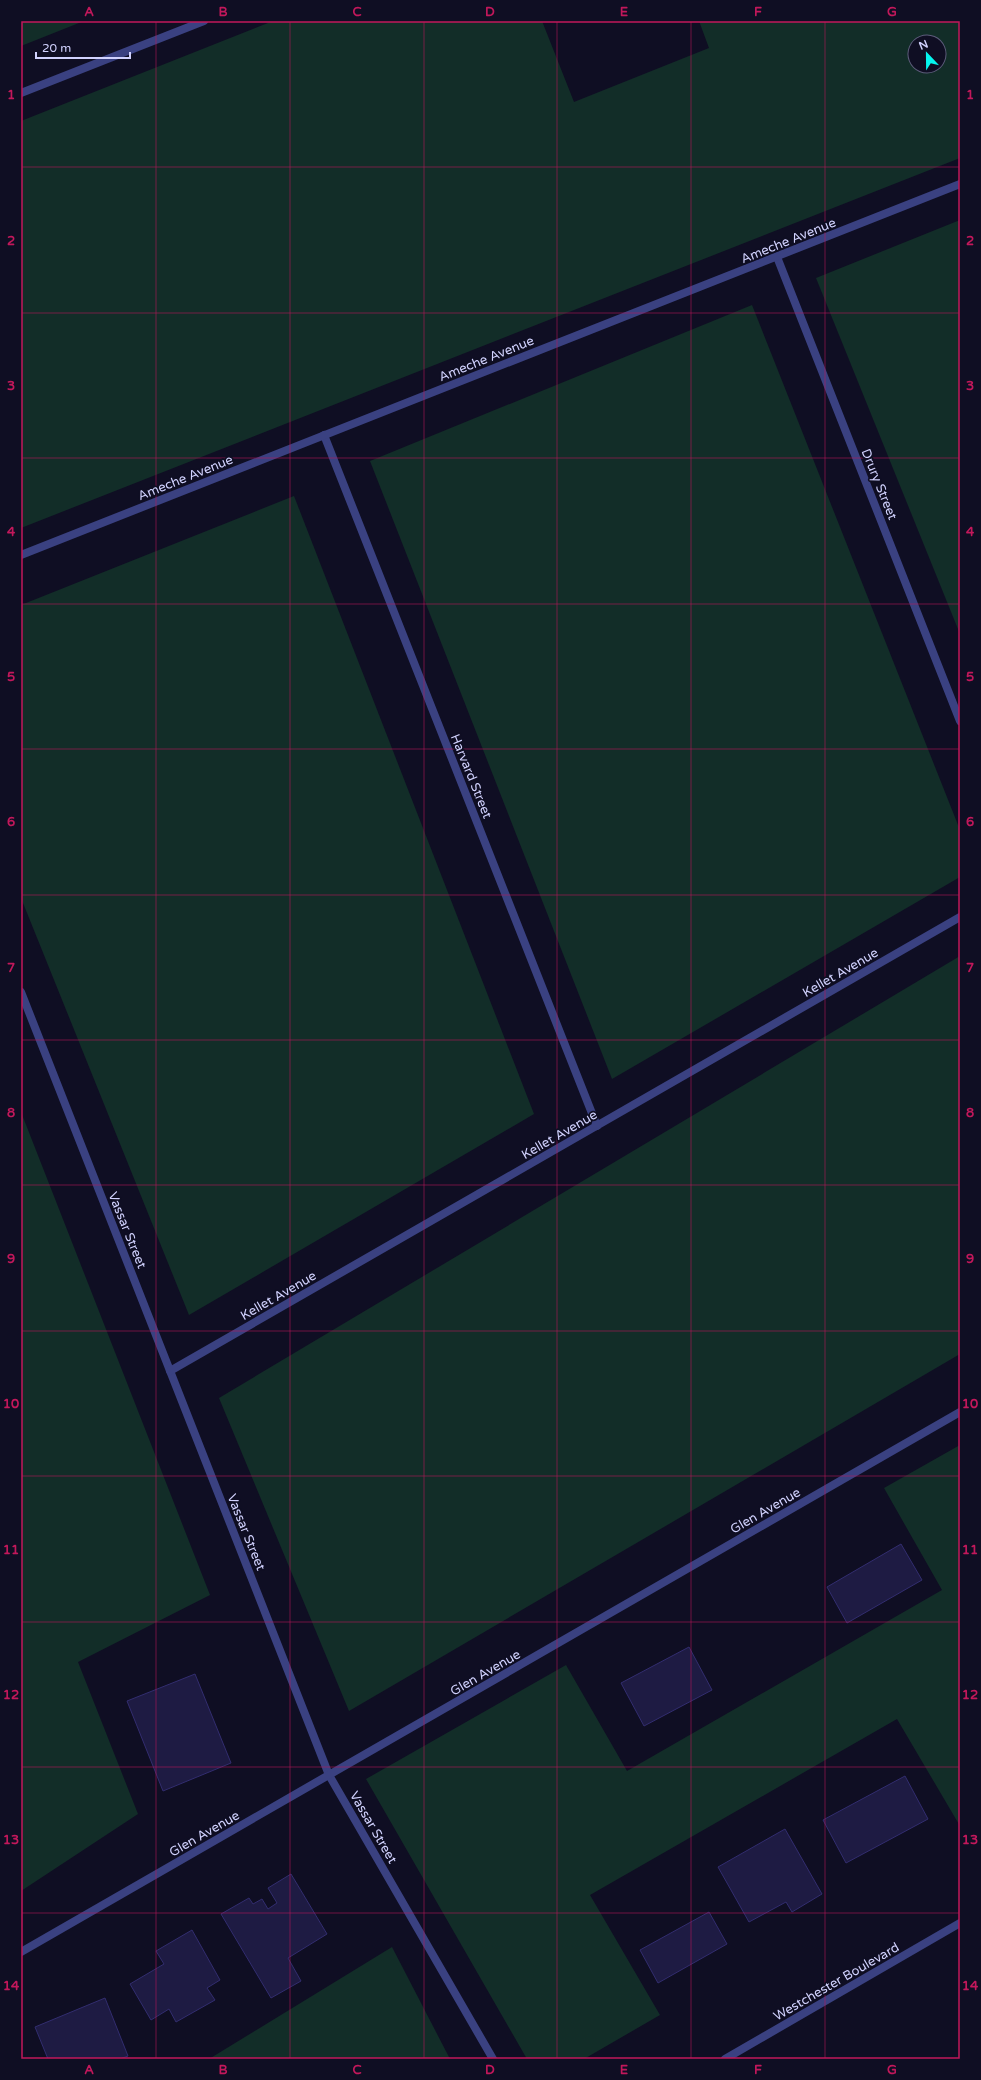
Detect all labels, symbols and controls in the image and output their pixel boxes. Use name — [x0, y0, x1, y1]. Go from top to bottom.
text: A — [84, 4, 94, 20]
text: B — [218, 4, 228, 20]
text: C — [352, 4, 362, 20]
text: D — [485, 4, 495, 20]
text: E — [620, 4, 628, 20]
text: F — [754, 4, 762, 20]
text: G — [887, 4, 897, 20]
scale bar — [36, 34, 130, 60]
north arrow — [907, 34, 947, 74]
text: N — [917, 38, 930, 53]
text: 20 m — [42, 41, 71, 55]
text: 1 — [7, 87, 15, 103]
text: 1 — [966, 87, 974, 103]
street label: Ameche Avenue — [739, 215, 838, 267]
text: 2 — [7, 233, 15, 249]
text: 2 — [966, 233, 974, 249]
street label: Ameche Avenue — [437, 333, 536, 385]
text: 3 — [7, 378, 15, 394]
text: 3 — [966, 378, 974, 394]
street label: Drury Street — [858, 447, 901, 522]
street label: Ameche Avenue — [136, 452, 235, 504]
text: 4 — [7, 524, 16, 540]
text: 4 — [966, 524, 975, 540]
text: 5 — [7, 669, 15, 685]
text: 5 — [966, 669, 974, 685]
street label: Harvard Street — [447, 732, 495, 821]
text: 6 — [7, 814, 15, 830]
text: 6 — [966, 814, 974, 830]
street label: Kellet Avenue — [800, 945, 881, 1001]
text: 7 — [7, 960, 15, 976]
text: 7 — [966, 960, 974, 976]
text: 8 — [7, 1105, 15, 1121]
text: 8 — [966, 1105, 974, 1121]
street label: Kellet Avenue — [519, 1107, 600, 1163]
street label: Vassar Street — [104, 1190, 150, 1271]
text: 9 — [7, 1251, 15, 1267]
text: 9 — [966, 1251, 974, 1267]
street label: Kellet Avenue — [238, 1268, 319, 1324]
text: 10 — [3, 1396, 19, 1412]
text: 10 — [962, 1396, 978, 1412]
street label: Glen Avenue — [728, 1484, 803, 1537]
street label: Vassar Street — [223, 1492, 269, 1573]
text: 11 — [3, 1542, 19, 1558]
text: 11 — [962, 1542, 978, 1558]
street label: Glen Avenue — [448, 1646, 523, 1699]
text: 12 — [3, 1687, 19, 1703]
text: 12 — [962, 1687, 978, 1703]
street label: Vassar Street — [346, 1788, 400, 1867]
street label: Glen Avenue — [167, 1807, 242, 1860]
text: 13 — [3, 1832, 19, 1848]
text: 13 — [962, 1832, 978, 1848]
street label: Westchester Boulevard — [771, 1939, 902, 2024]
text: 14 — [3, 1978, 20, 1994]
text: 14 — [962, 1978, 979, 1994]
text: A — [84, 2062, 94, 2078]
text: B — [218, 2062, 228, 2078]
text: C — [352, 2062, 362, 2078]
text: D — [485, 2062, 495, 2078]
text: E — [620, 2062, 628, 2078]
text: F — [754, 2062, 762, 2078]
text: G — [887, 2062, 897, 2078]

